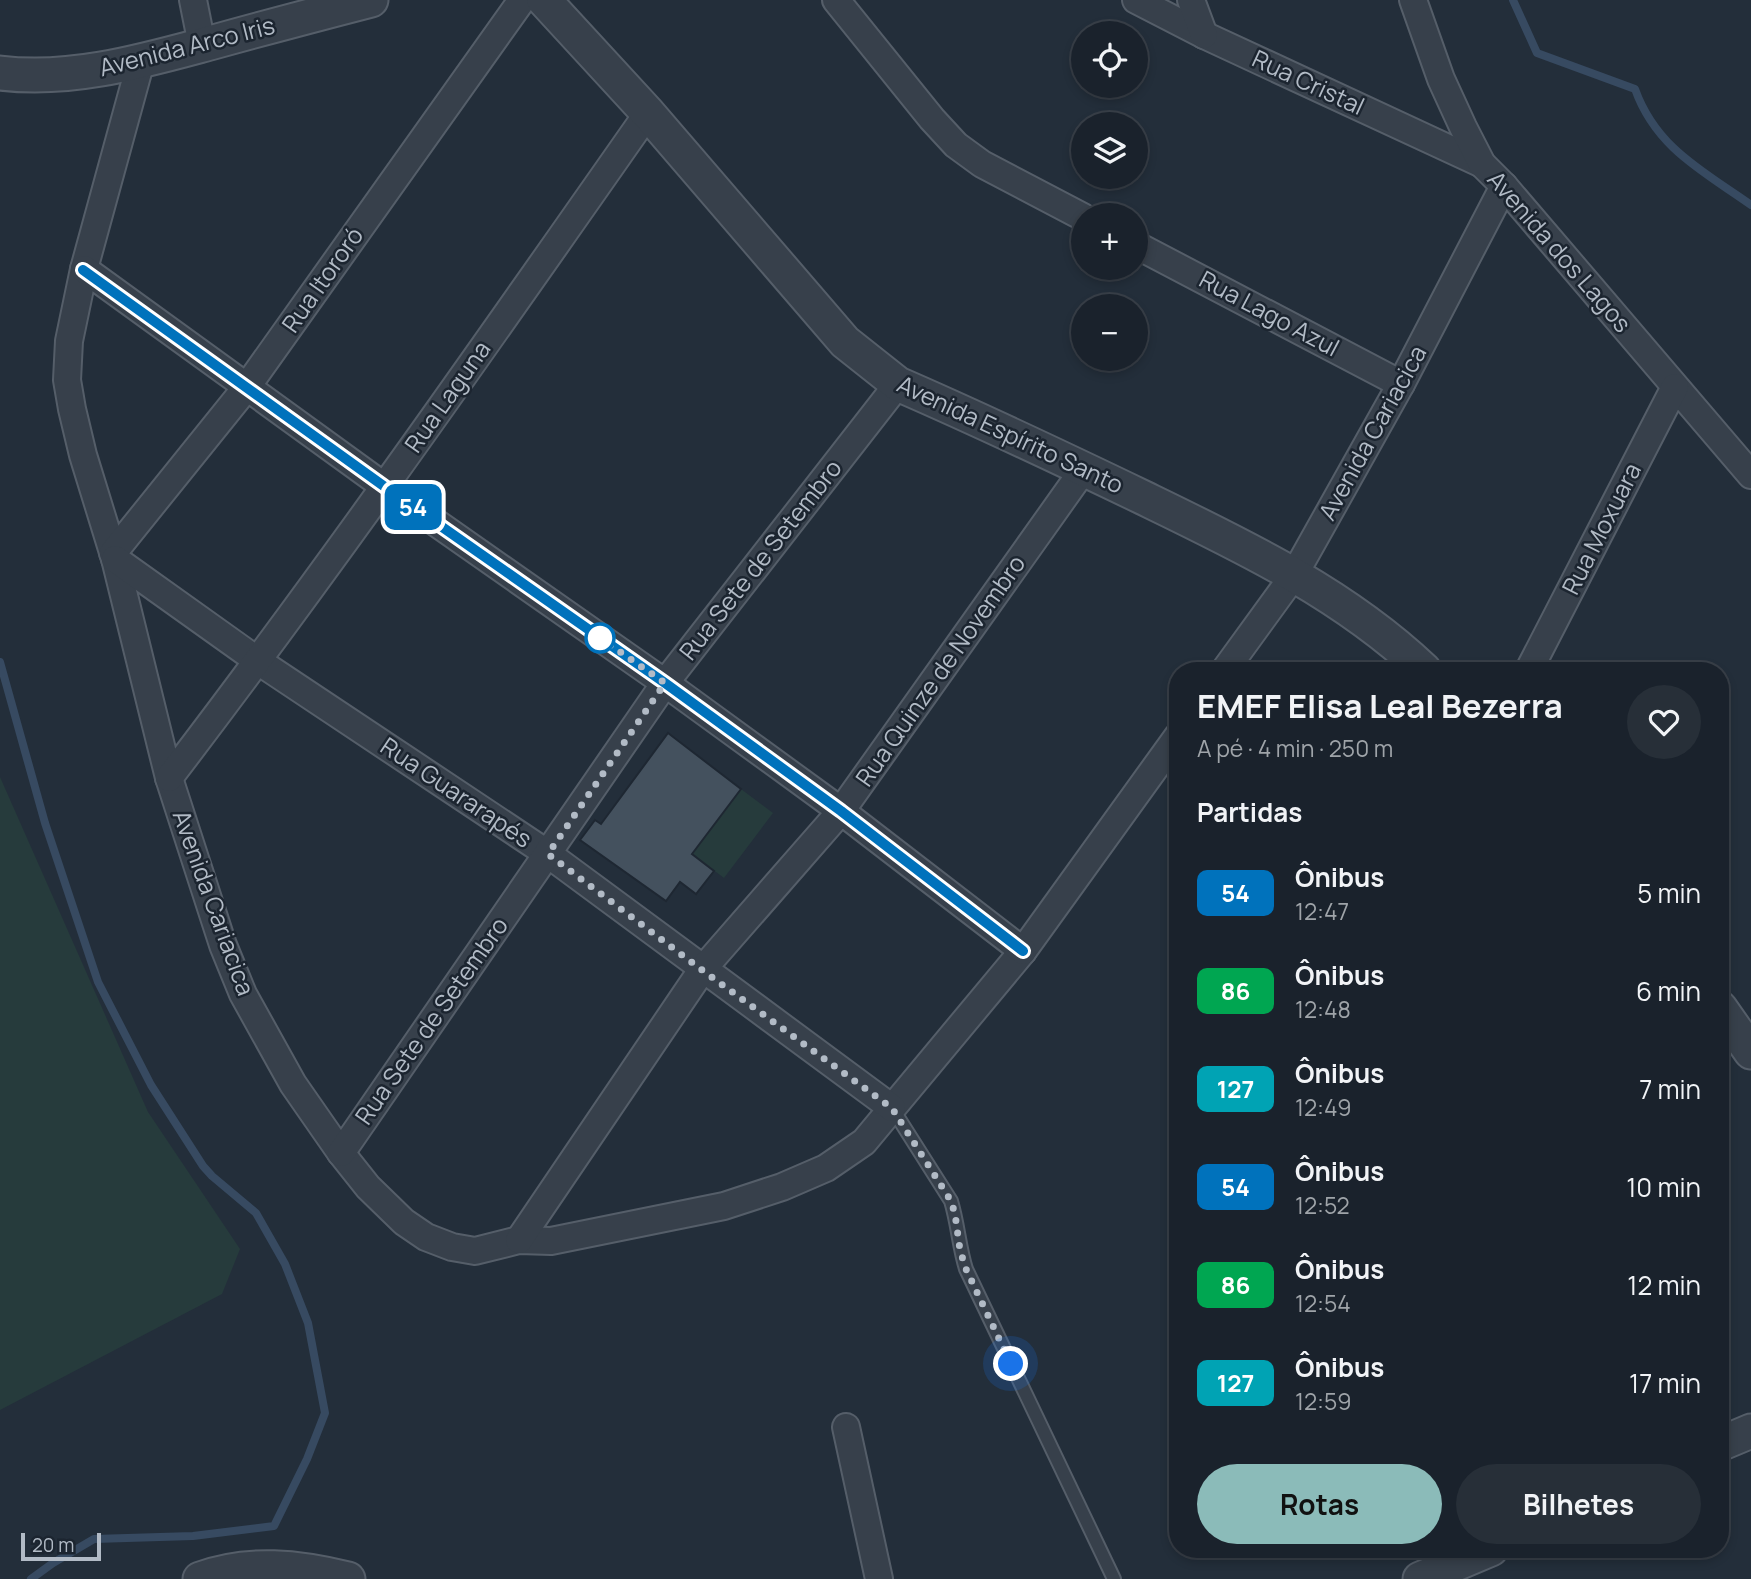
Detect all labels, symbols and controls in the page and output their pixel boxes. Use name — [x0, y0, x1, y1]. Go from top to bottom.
street label: Avenida Arco Iris — [95, 8, 278, 83]
map controls — [1071, 21, 1148, 371]
button: locate — [1071, 21, 1148, 98]
street label: Rua Cristal — [1247, 41, 1370, 122]
button: layers — [1071, 112, 1148, 189]
street label: Avenida dos Lagos — [1481, 163, 1640, 339]
button: + — [1071, 203, 1148, 280]
street label: Rua Itororó — [273, 220, 370, 338]
street label: Rua Lago Azul — [1194, 262, 1345, 363]
button: − — [1071, 294, 1148, 371]
street label: Rua Laguna — [396, 334, 497, 459]
street label: Avenida Cariacica — [1310, 339, 1433, 526]
street label: Avenida Espírito Santo — [892, 367, 1129, 501]
street label: Rua Sete de Setembro — [671, 452, 849, 666]
street label: Rua Moxuara — [1553, 457, 1648, 600]
line badge: 54 — [382, 484, 444, 530]
text: 54 — [399, 490, 427, 523]
street label: Rua Quinze de Novembro — [847, 548, 1032, 792]
unlabelled marker — [585, 623, 615, 653]
text: EMEF Elisa Leal Bezerra — [1197, 683, 1563, 728]
button: heart — [1627, 685, 1701, 759]
street label: Rua Guararapés — [375, 729, 539, 855]
text: A pé · 4 min · 250 m — [1197, 732, 1393, 764]
text: Partidas — [1197, 794, 1302, 830]
street label: Avenida Cariacica — [166, 805, 263, 1000]
text: Ônibus — [1295, 859, 1384, 895]
text: 5 min — [1637, 875, 1701, 911]
text: 54 — [1221, 876, 1250, 909]
text: 12:47 — [1295, 895, 1349, 927]
street label: Rua Sete de Setembro — [347, 910, 515, 1130]
text: Ônibus — [1295, 957, 1384, 993]
text: 6 min — [1636, 973, 1701, 1009]
text: 86 — [1221, 974, 1250, 1007]
text: 12:48 — [1295, 993, 1351, 1025]
text: Ônibus — [1295, 1055, 1384, 1091]
text: 7 min — [1639, 1071, 1701, 1107]
text: 127 — [1217, 1072, 1254, 1105]
text: 12:49 — [1295, 1091, 1352, 1123]
text: Ônibus — [1295, 1153, 1384, 1189]
text: 10 min — [1626, 1169, 1701, 1205]
text: 54 — [1221, 1170, 1250, 1203]
text: 12:52 — [1295, 1189, 1350, 1221]
text: Ônibus — [1295, 1251, 1384, 1287]
text: 12 min — [1627, 1267, 1701, 1303]
text: 86 — [1221, 1268, 1250, 1301]
text: 12:54 — [1295, 1287, 1351, 1319]
your location — [993, 1346, 1028, 1381]
text: Ônibus — [1295, 1349, 1384, 1385]
text: 17 min — [1629, 1365, 1701, 1401]
text: 127 — [1217, 1366, 1254, 1399]
text: 12:59 — [1295, 1385, 1352, 1417]
button: Rotas — [1197, 1464, 1442, 1544]
button: Bilhetes — [1456, 1464, 1701, 1544]
scale bar — [21, 1530, 102, 1562]
text: 20 m — [32, 1532, 74, 1558]

